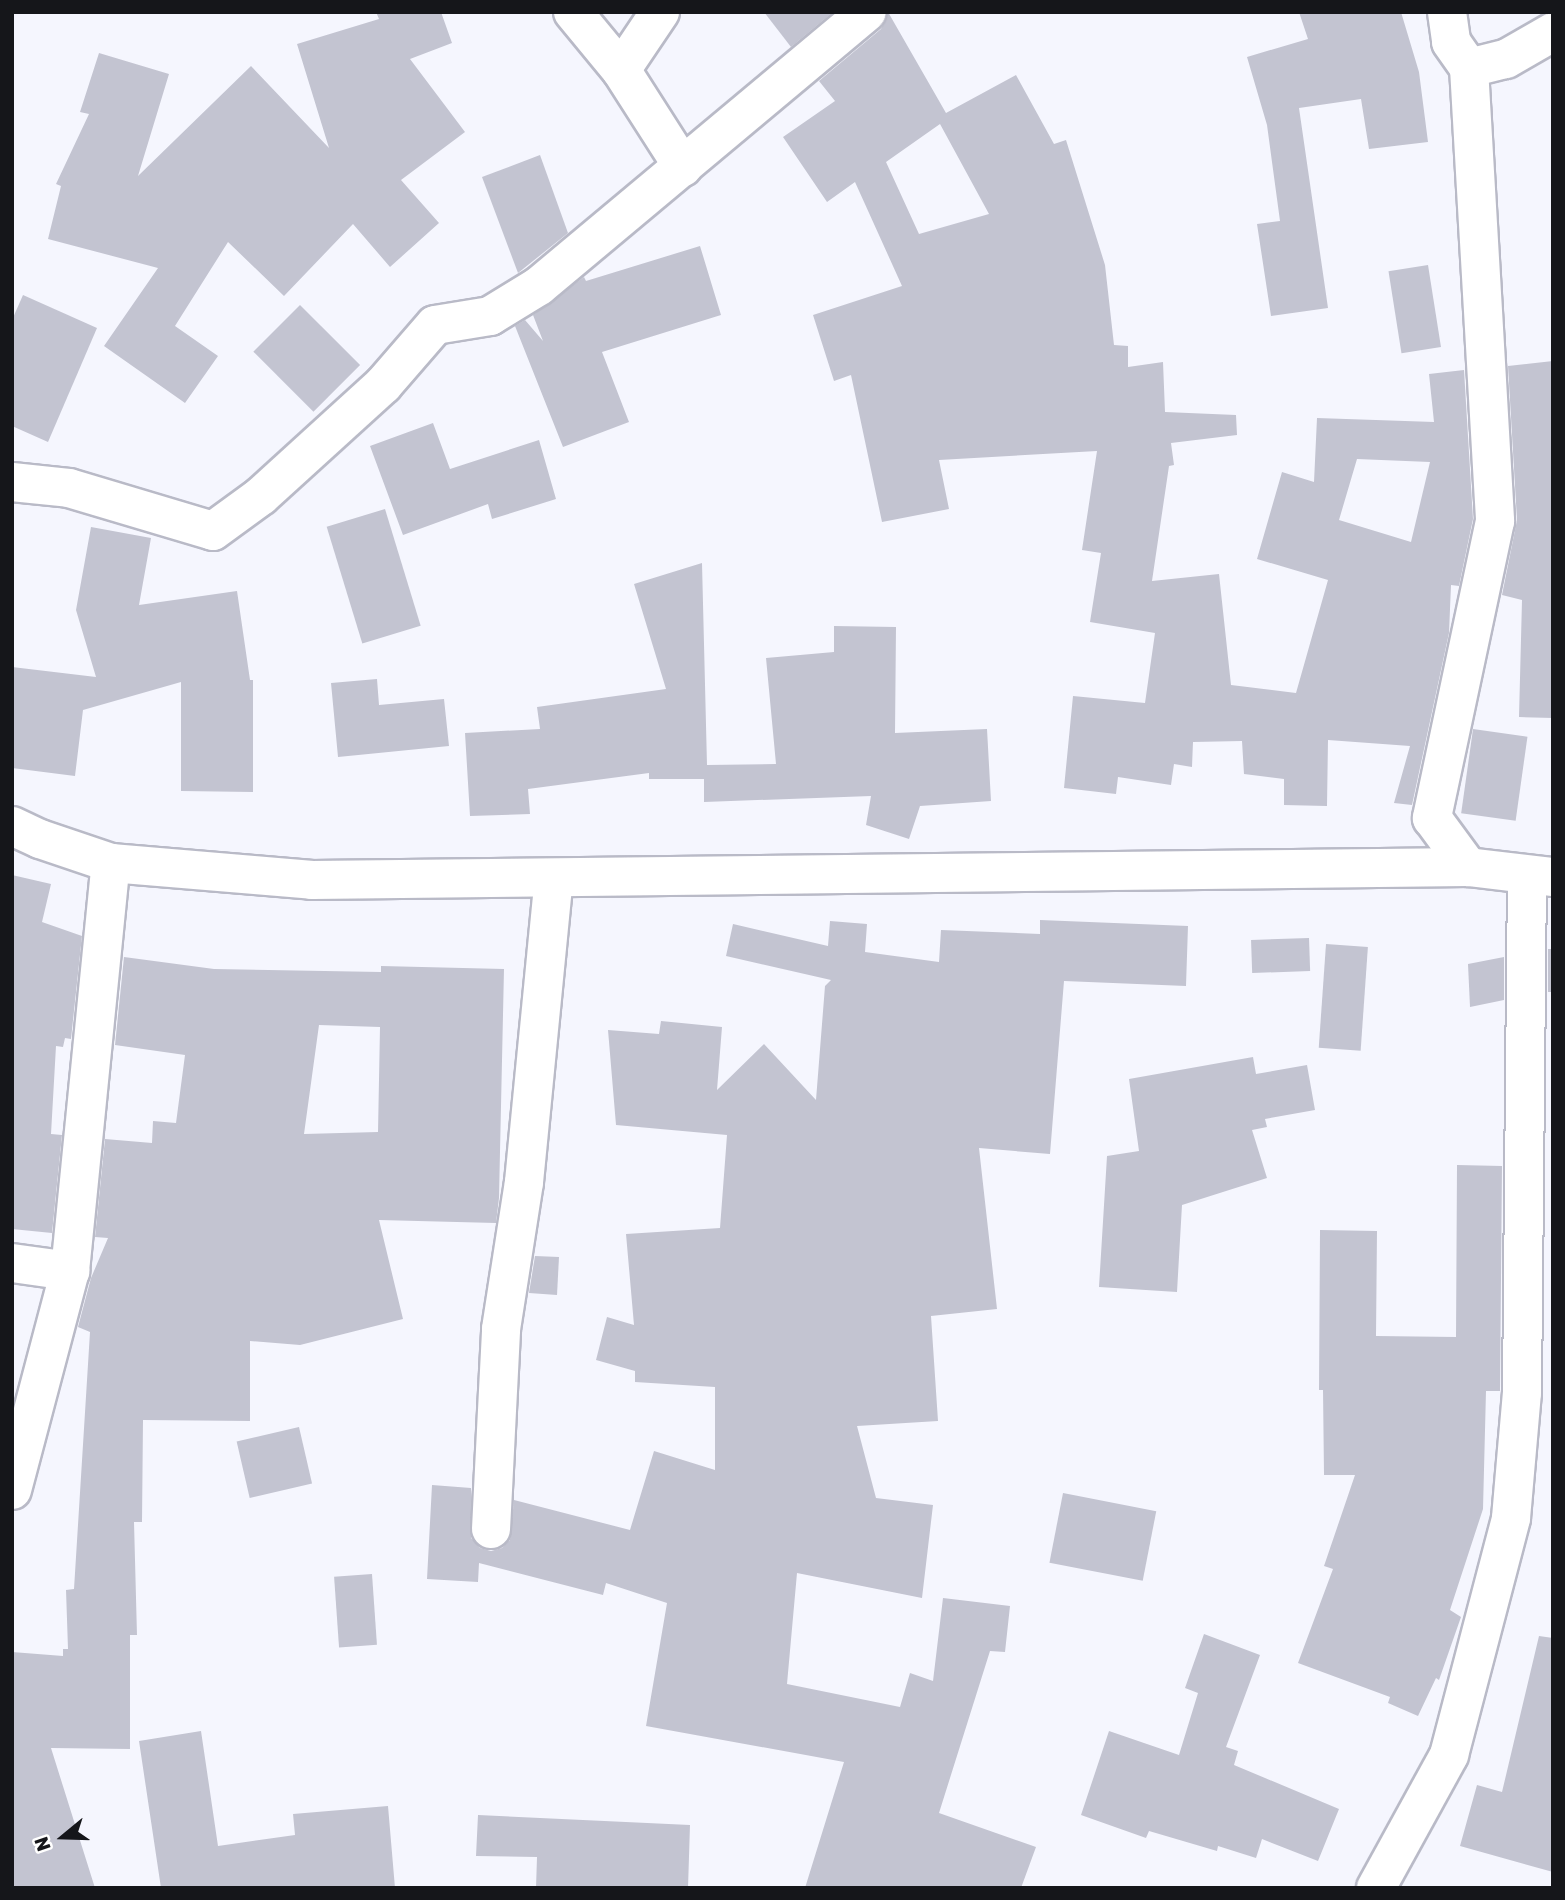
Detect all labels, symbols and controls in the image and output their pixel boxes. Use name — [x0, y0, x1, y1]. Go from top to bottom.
north arrow — [28, 1802, 98, 1872]
text: N — [30, 1834, 56, 1854]

